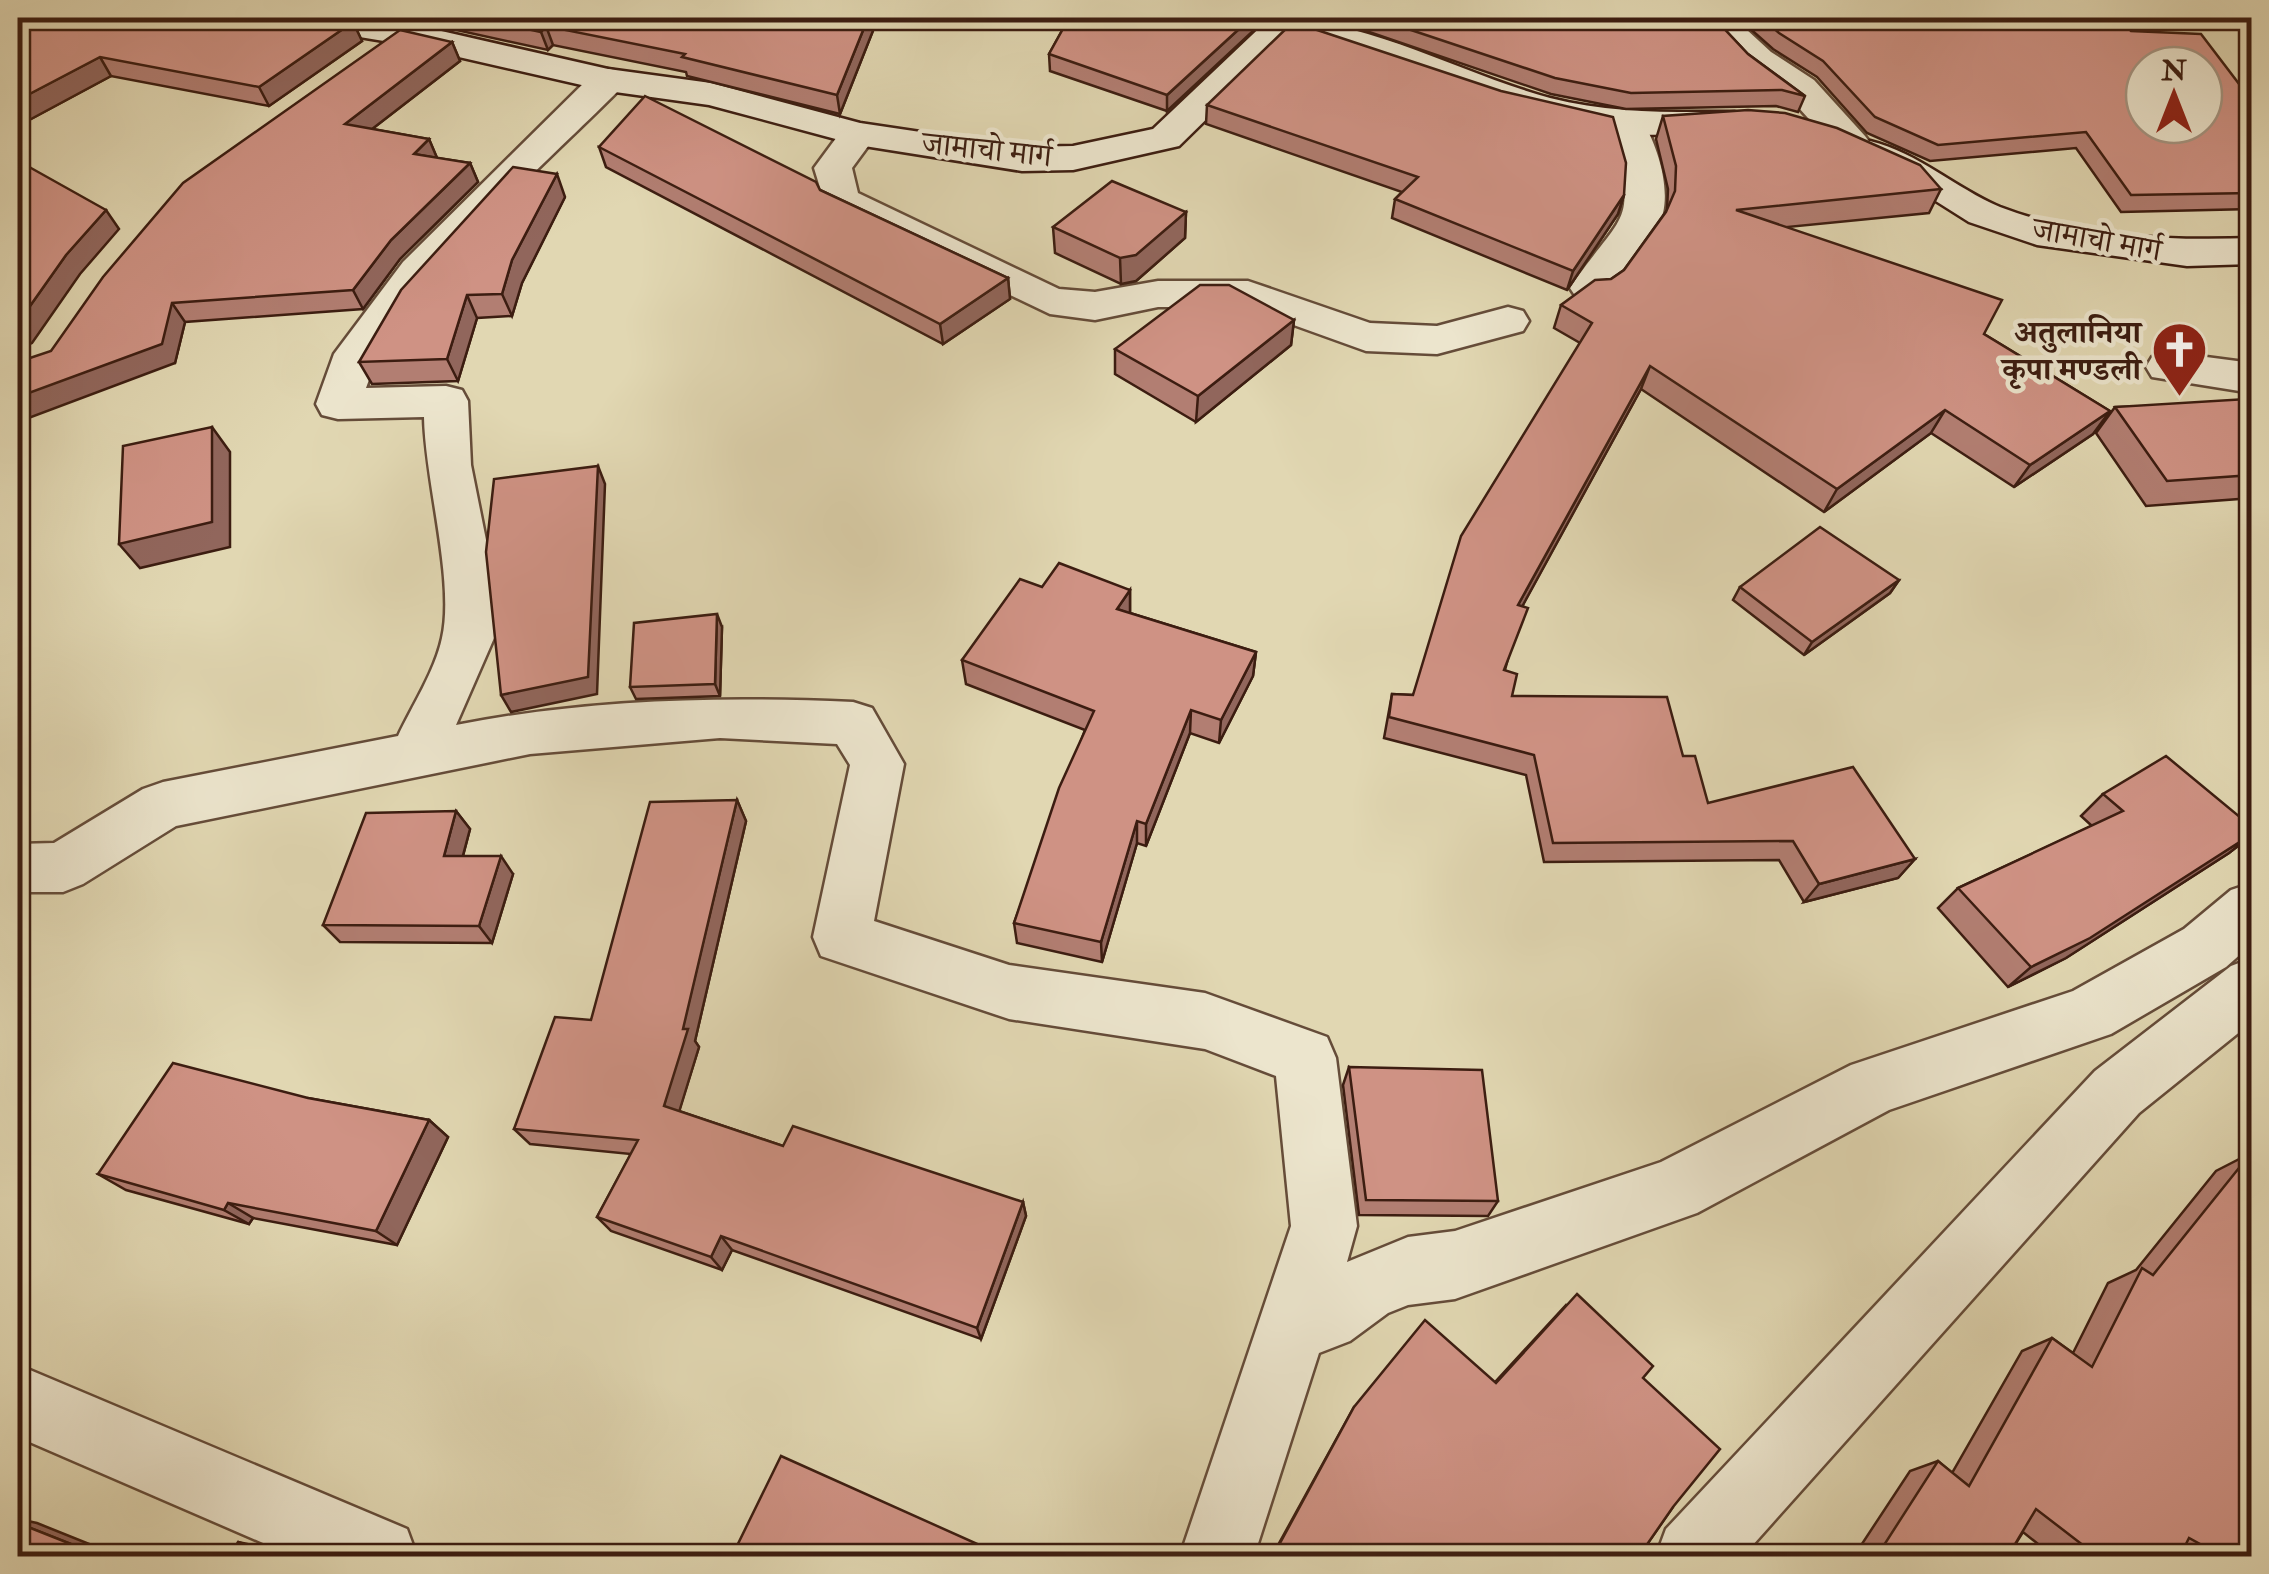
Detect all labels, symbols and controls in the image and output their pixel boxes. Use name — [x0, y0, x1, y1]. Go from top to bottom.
north arrow — [2124, 45, 2224, 145]
text: N — [2160, 54, 2187, 89]
street label: जामाचो मार्ग — [918, 123, 1056, 177]
street label: जामाचो मार्ग — [2027, 209, 2167, 271]
place label: अतुलानिया कृपा मण्डली — [2000, 313, 2143, 390]
church icon: अतुलानिया कृपा मण्डली — [2150, 320, 2210, 399]

